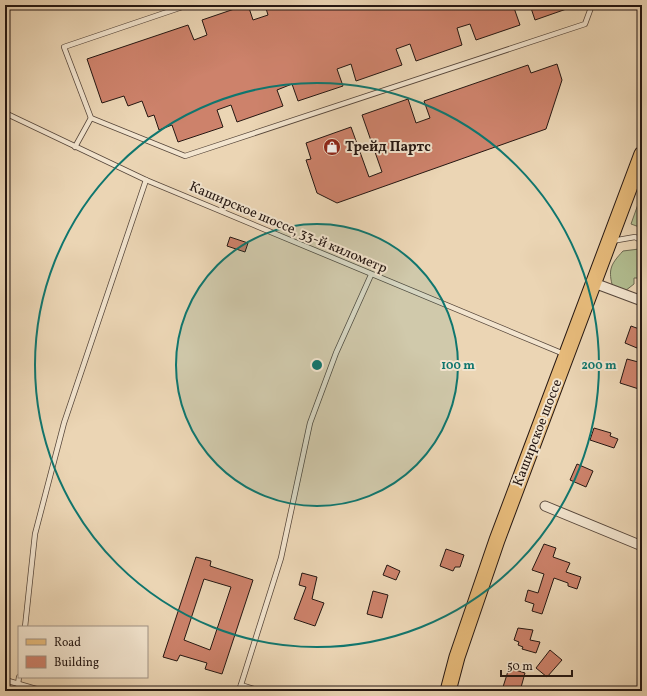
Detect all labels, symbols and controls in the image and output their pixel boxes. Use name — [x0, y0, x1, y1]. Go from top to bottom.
shop icon: Трейд Партс — [322, 137, 342, 157]
place label: Трейд Партс — [345, 138, 431, 157]
street label: Каширское шоссе, 33-й километр — [186, 178, 390, 278]
centre of rings — [310, 358, 324, 372]
text: 100 m — [441, 358, 475, 374]
text: 200 m — [581, 358, 617, 374]
street label: Каширское шоссе — [509, 376, 567, 489]
legend — [18, 626, 148, 678]
text: Road — [54, 635, 81, 651]
scale bar — [501, 652, 572, 678]
text: Building — [54, 655, 99, 671]
text: 50 m — [507, 659, 533, 675]

